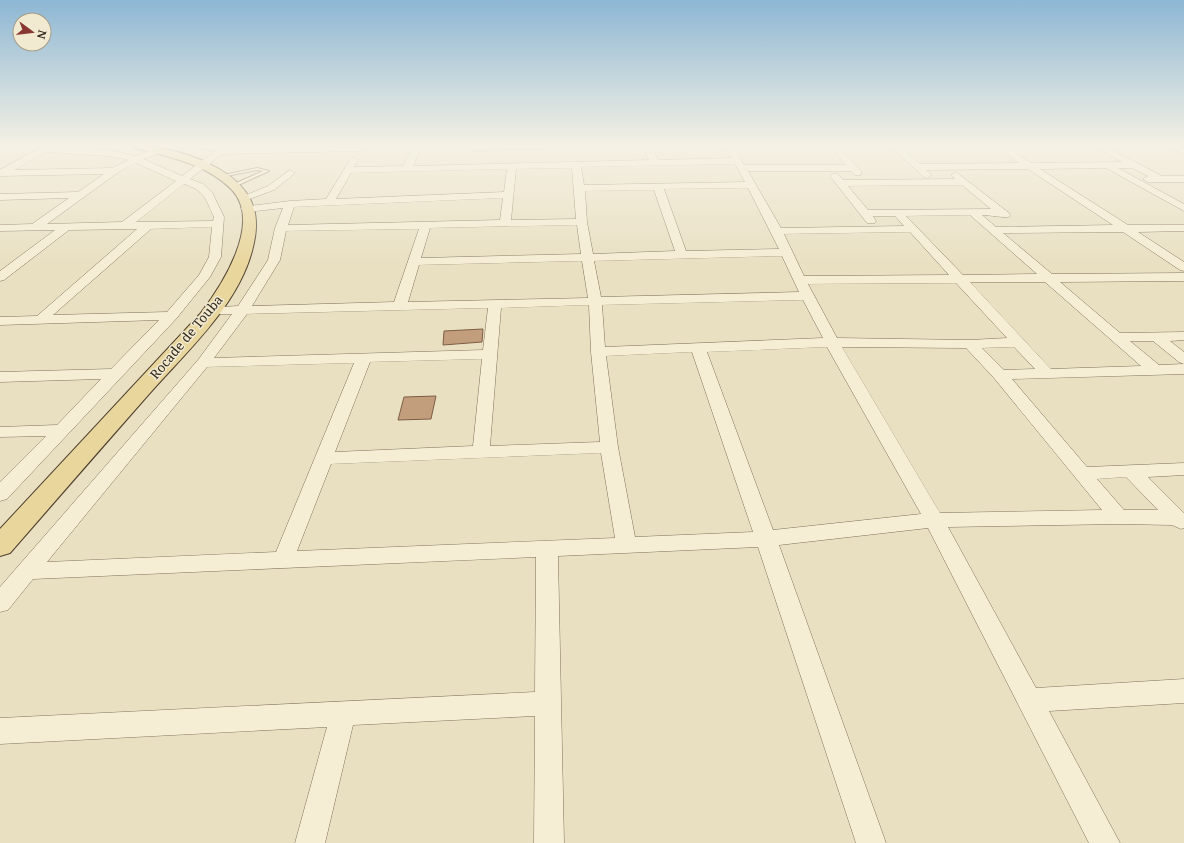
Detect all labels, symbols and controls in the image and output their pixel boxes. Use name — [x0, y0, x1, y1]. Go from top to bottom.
north arrow — [12, 12, 52, 52]
text: N — [34, 29, 51, 41]
street label: Rocade de Touba — [145, 291, 227, 383]

